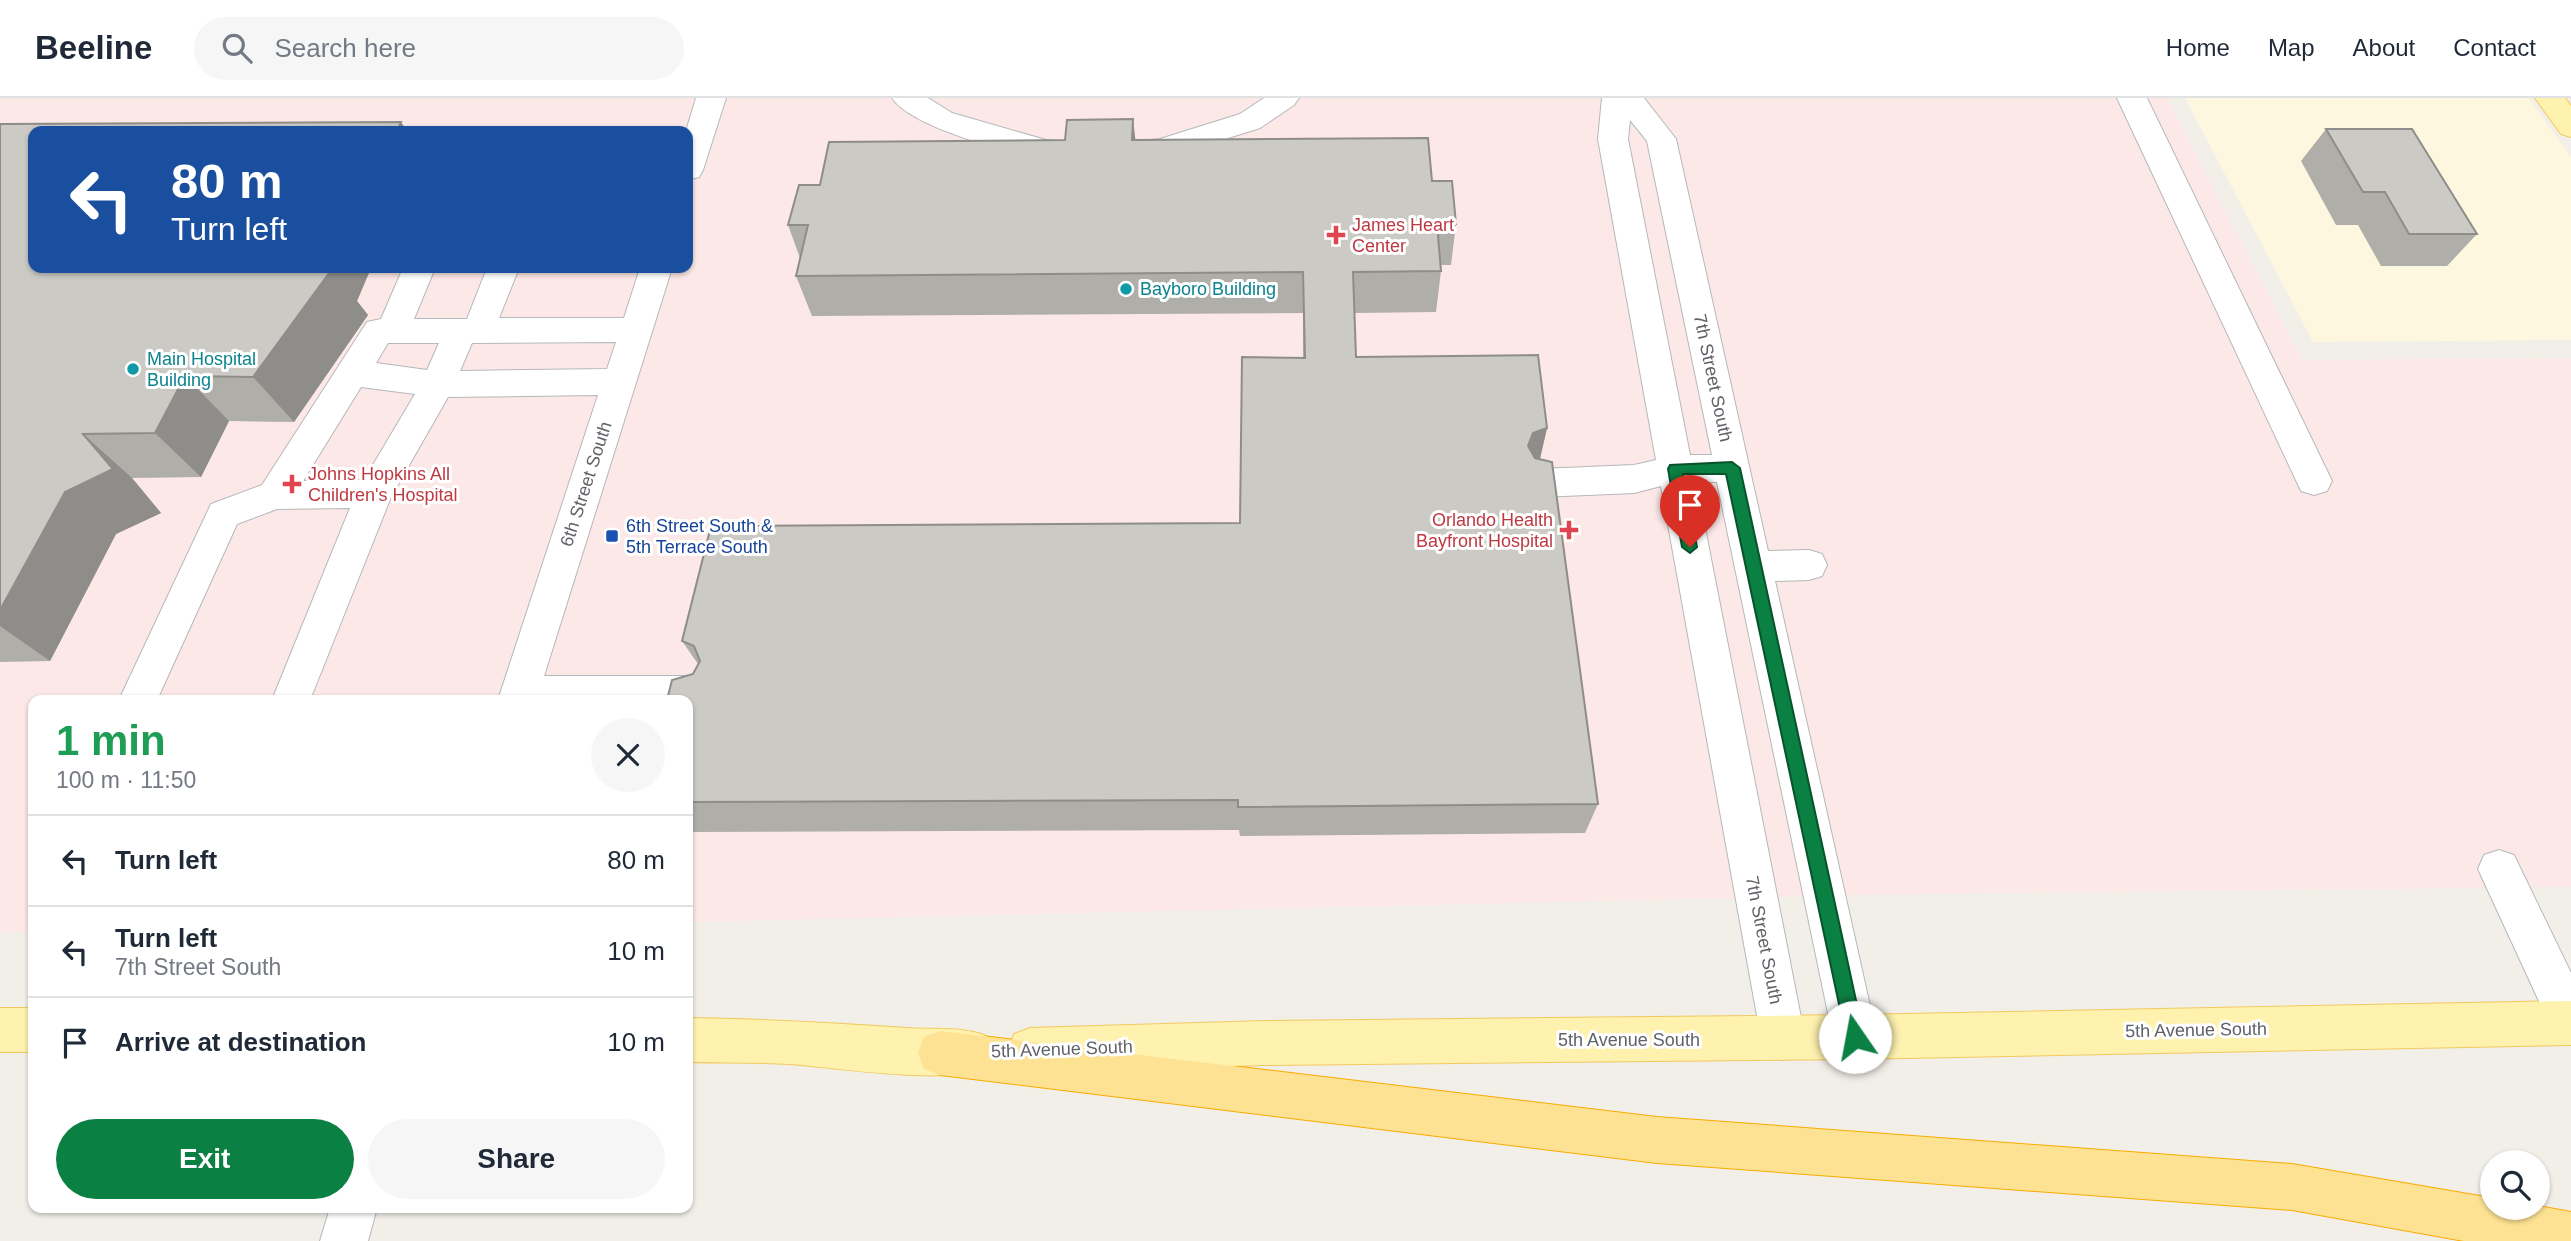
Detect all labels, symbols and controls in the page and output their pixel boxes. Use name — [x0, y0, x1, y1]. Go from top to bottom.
search box — [194, 17, 684, 80]
text: Beeline — [35, 29, 152, 66]
icon: search — [218, 29, 256, 67]
text: Search here — [274, 33, 416, 63]
text: Home — [2166, 34, 2230, 61]
text: Map — [2268, 34, 2315, 61]
text: About — [2353, 34, 2415, 61]
text: Contact — [2453, 34, 2536, 61]
icon: left — [56, 154, 147, 245]
text: 80 m — [171, 154, 283, 208]
text: Turn left — [171, 211, 287, 247]
place label: James Heart Center — [1352, 215, 1454, 256]
marker: James Heart Center — [1326, 225, 1346, 245]
place label: Bayboro Building — [1140, 279, 1276, 299]
marker: Bayboro Building — [1118, 281, 1134, 297]
street label: 7th Street South — [1690, 312, 1736, 444]
place label: Main Hospital Building — [147, 349, 256, 390]
marker: Main Hospital Building — [125, 361, 141, 377]
street label: 6th Street South — [556, 419, 616, 549]
place label: Johns Hopkins All Children's Hospital — [308, 464, 458, 505]
marker: Johns Hopkins All Children's Hospital — [282, 474, 302, 494]
pin — [1660, 475, 1720, 547]
icon: arrive — [1671, 486, 1709, 524]
place label: Orlando Health Bayfront Hospital — [1416, 510, 1553, 551]
place label: 6th Street South & 5th Terrace South — [626, 516, 773, 557]
marker: Orlando Health Bayfront Hospital — [1559, 520, 1579, 540]
marker: 6th Street South & 5th Terrace South — [604, 528, 620, 544]
text: 1 min — [56, 717, 166, 764]
button: close — [591, 718, 665, 792]
text: 100 m · 11:50 — [56, 767, 196, 793]
icon: left — [56, 842, 94, 880]
text: Turn left — [115, 845, 217, 875]
text: 80 m — [607, 845, 665, 875]
street label: 7th Street South — [1742, 874, 1786, 1006]
text: Turn left — [115, 923, 217, 953]
icon: left — [56, 933, 94, 971]
text: 10 m — [607, 936, 665, 966]
text: 7th Street South — [115, 954, 281, 980]
position arrow — [1818, 1000, 1892, 1074]
street label: 5th Avenue South — [2125, 1019, 2267, 1041]
icon: arrive — [56, 1024, 94, 1062]
text: Arrive at destination — [115, 1027, 366, 1057]
text: 10 m — [607, 1027, 665, 1057]
street label: 5th Avenue South — [1558, 1030, 1700, 1050]
street label: 5th Avenue South — [991, 1037, 1133, 1061]
button: Exit — [56, 1119, 354, 1199]
button: Share — [368, 1119, 665, 1199]
map controls — [2480, 1150, 2550, 1220]
button: search — [2480, 1150, 2550, 1220]

